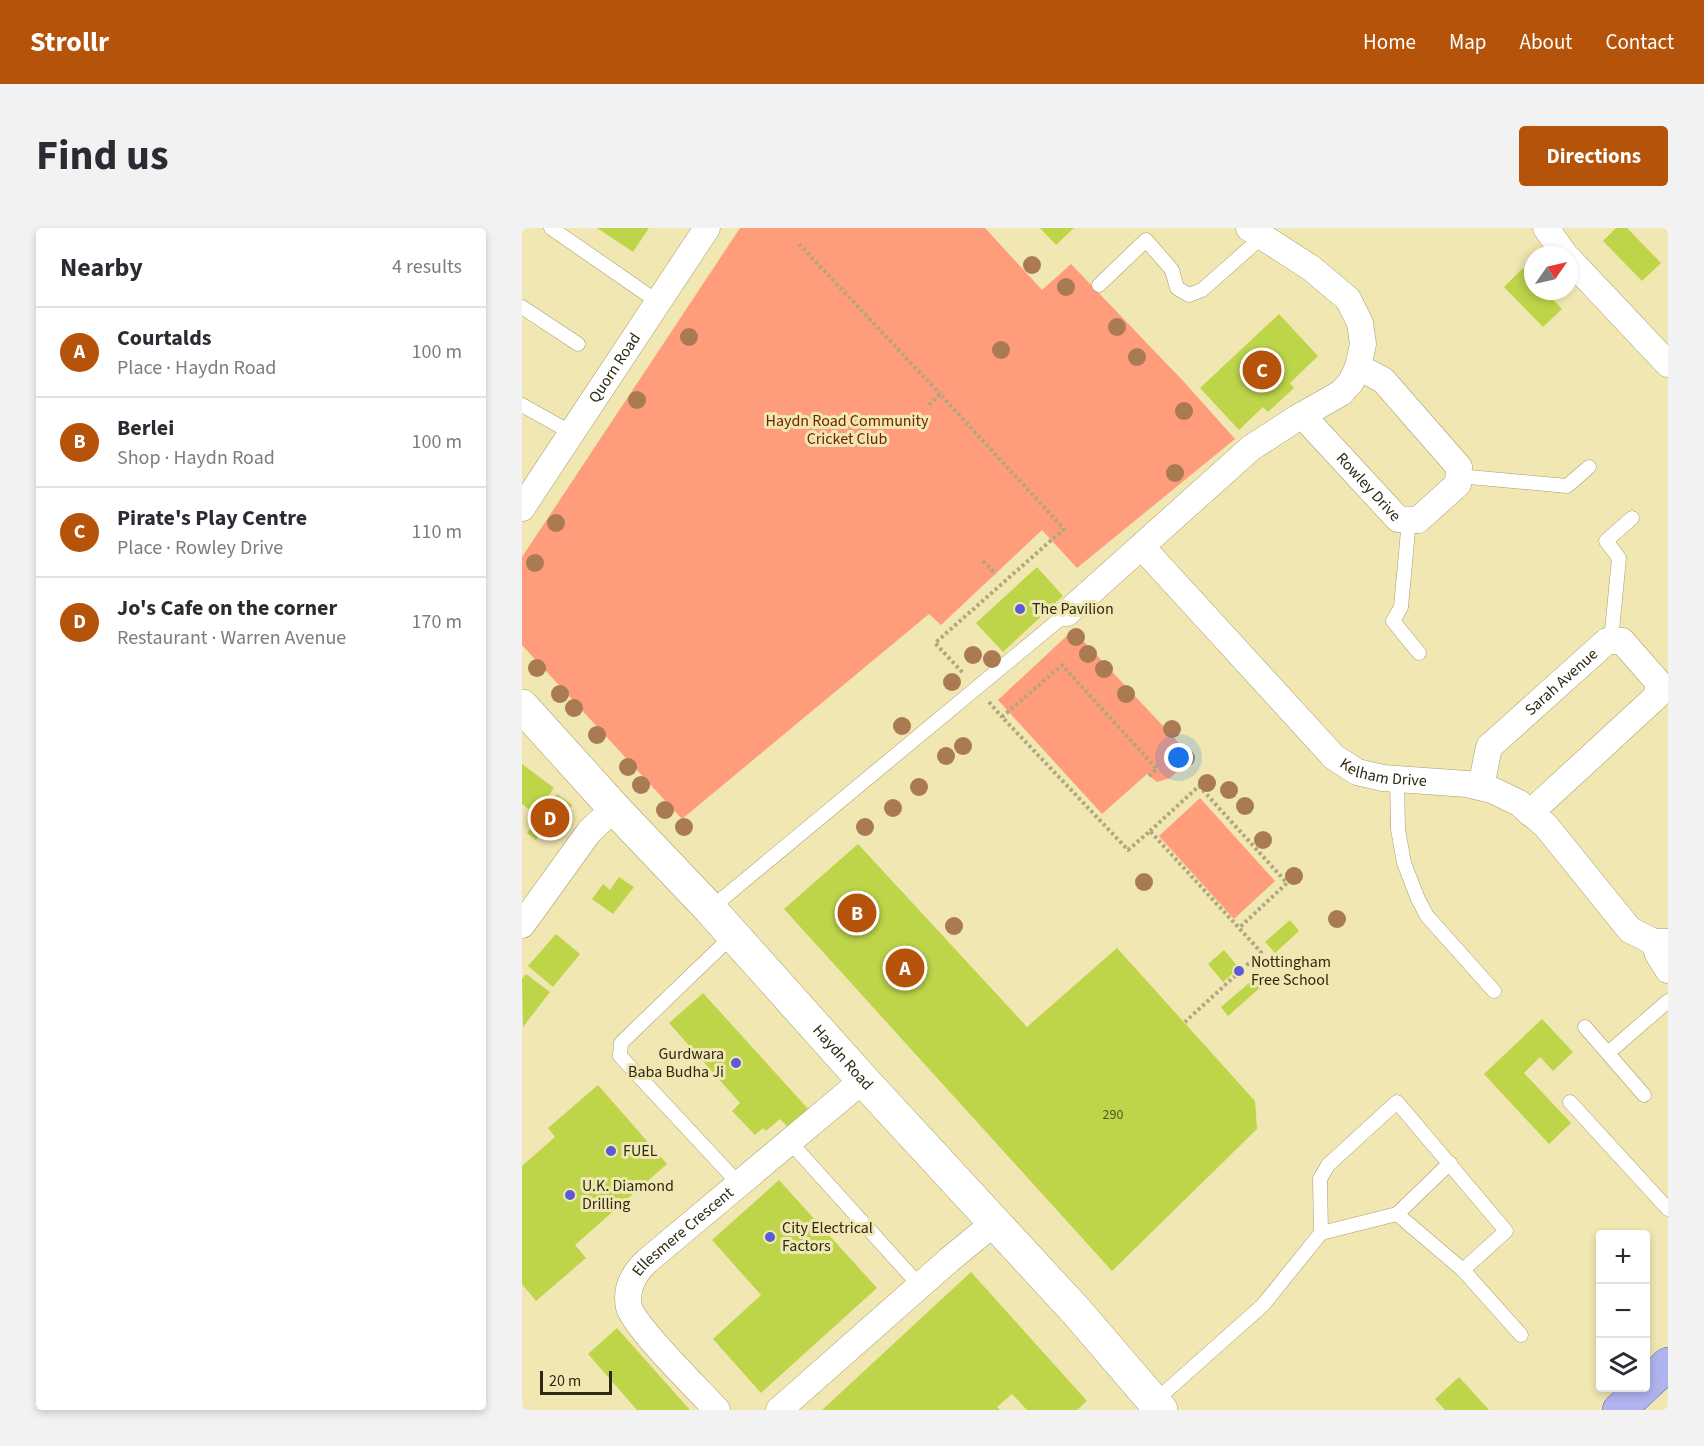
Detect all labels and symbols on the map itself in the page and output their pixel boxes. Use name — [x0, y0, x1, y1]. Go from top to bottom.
north arrow — [1524, 246, 1578, 300]
street label: Quorn Road — [583, 328, 646, 407]
pin: C — [1242, 348, 1282, 392]
park label: Haydn Road Community Cricket Club — [766, 410, 929, 450]
street label: Rowley Drive — [1331, 448, 1406, 526]
place label: The Pavilion — [1032, 598, 1114, 620]
marker: The Pavilion — [1013, 602, 1027, 616]
street label: Sarah Avenue — [1520, 643, 1603, 721]
your location — [1164, 743, 1193, 772]
street label: Kelham Drive — [1335, 753, 1428, 792]
pin: D — [531, 796, 570, 840]
pin: B — [838, 890, 876, 936]
pin: A — [886, 946, 925, 990]
place label: Nottingham Free School — [1251, 951, 1331, 991]
marker: Nottingham Free School — [1232, 964, 1246, 978]
street label: Haydn Road — [808, 1020, 878, 1095]
place label: Gurdwara Baba Budha Ji — [628, 1043, 724, 1083]
marker: Gurdwara Baba Budha Ji — [729, 1056, 743, 1070]
house number: 290 — [1103, 1105, 1123, 1125]
place label: FUEL — [623, 1140, 658, 1162]
marker: FUEL — [604, 1144, 618, 1158]
place label: U.K. Diamond Drilling — [582, 1175, 674, 1215]
street label: Ellesmere Crescent — [627, 1182, 739, 1281]
marker: U.K. Diamond Drilling — [563, 1188, 577, 1202]
place label: City Electrical Factors — [782, 1217, 873, 1257]
marker: City Electrical Factors — [763, 1230, 777, 1244]
scale bar — [540, 1368, 612, 1396]

